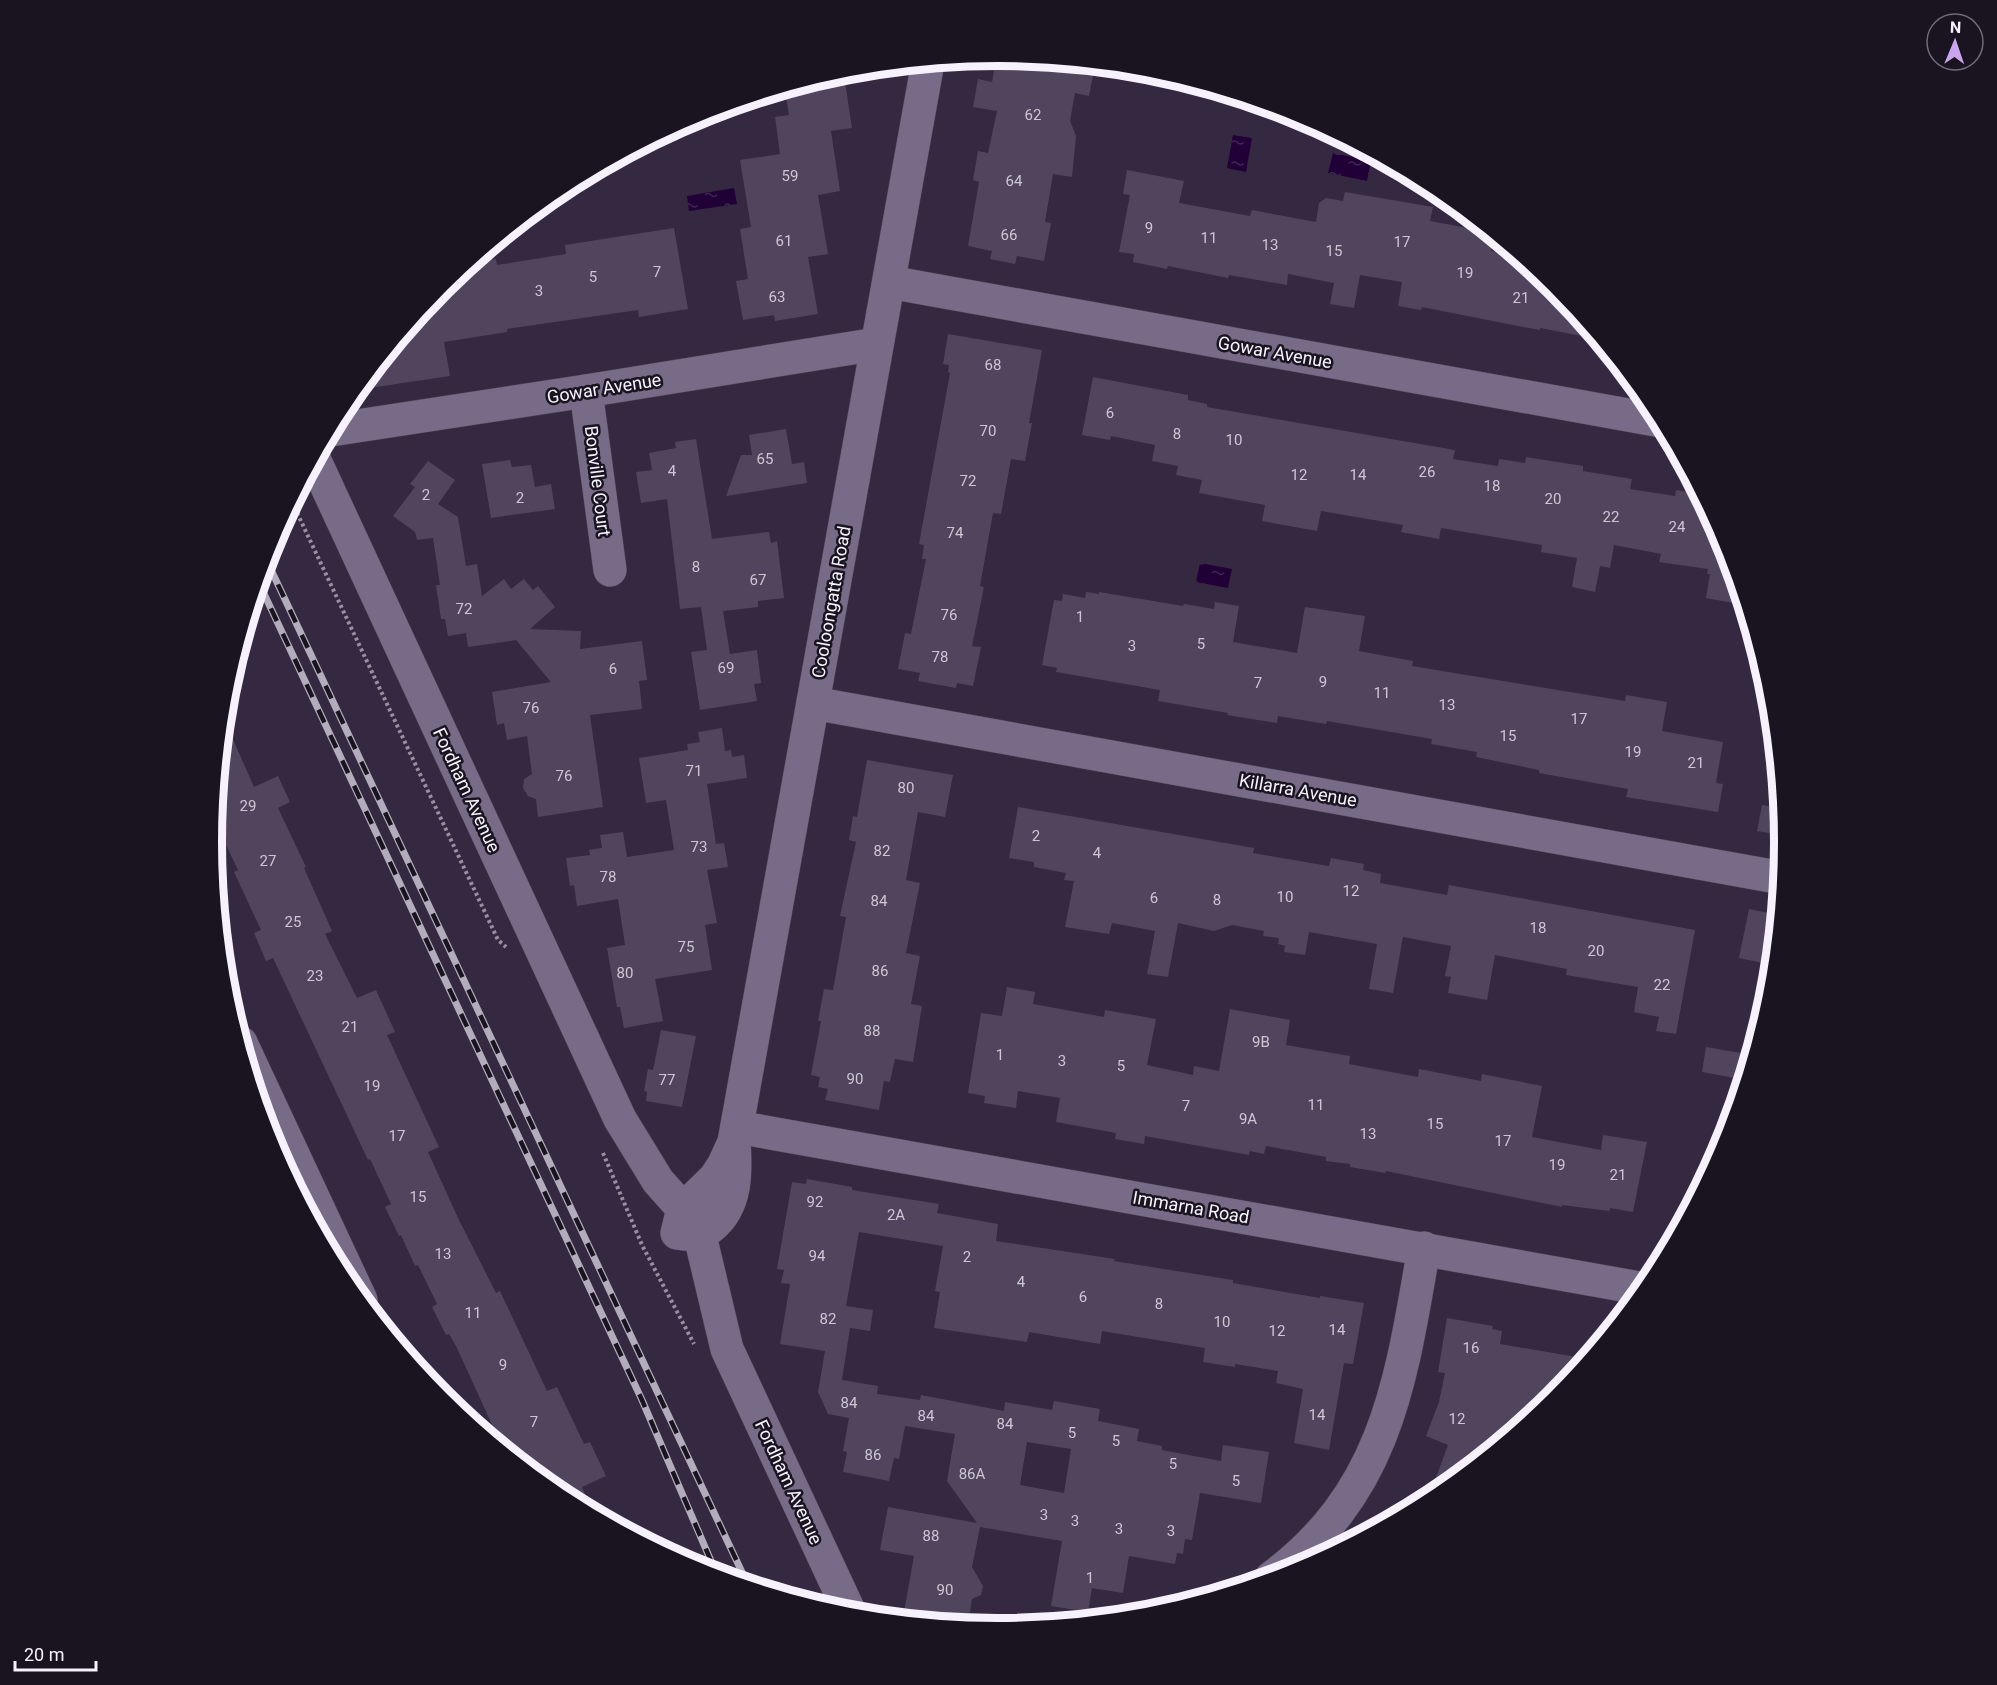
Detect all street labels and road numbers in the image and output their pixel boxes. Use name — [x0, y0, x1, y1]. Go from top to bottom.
street label: Gowar Avenue — [1216, 332, 1334, 372]
street label: Gowar Avenue — [545, 369, 663, 407]
street label: Bonville Court — [581, 424, 615, 538]
street label: Cooloongatta Road — [807, 524, 855, 680]
street label: Fordham Avenue — [429, 724, 505, 856]
street label: Killarra Avenue — [1237, 769, 1359, 811]
street label: Immarna Road — [1131, 1186, 1251, 1228]
street label: Fordham Avenue — [751, 1416, 827, 1548]

